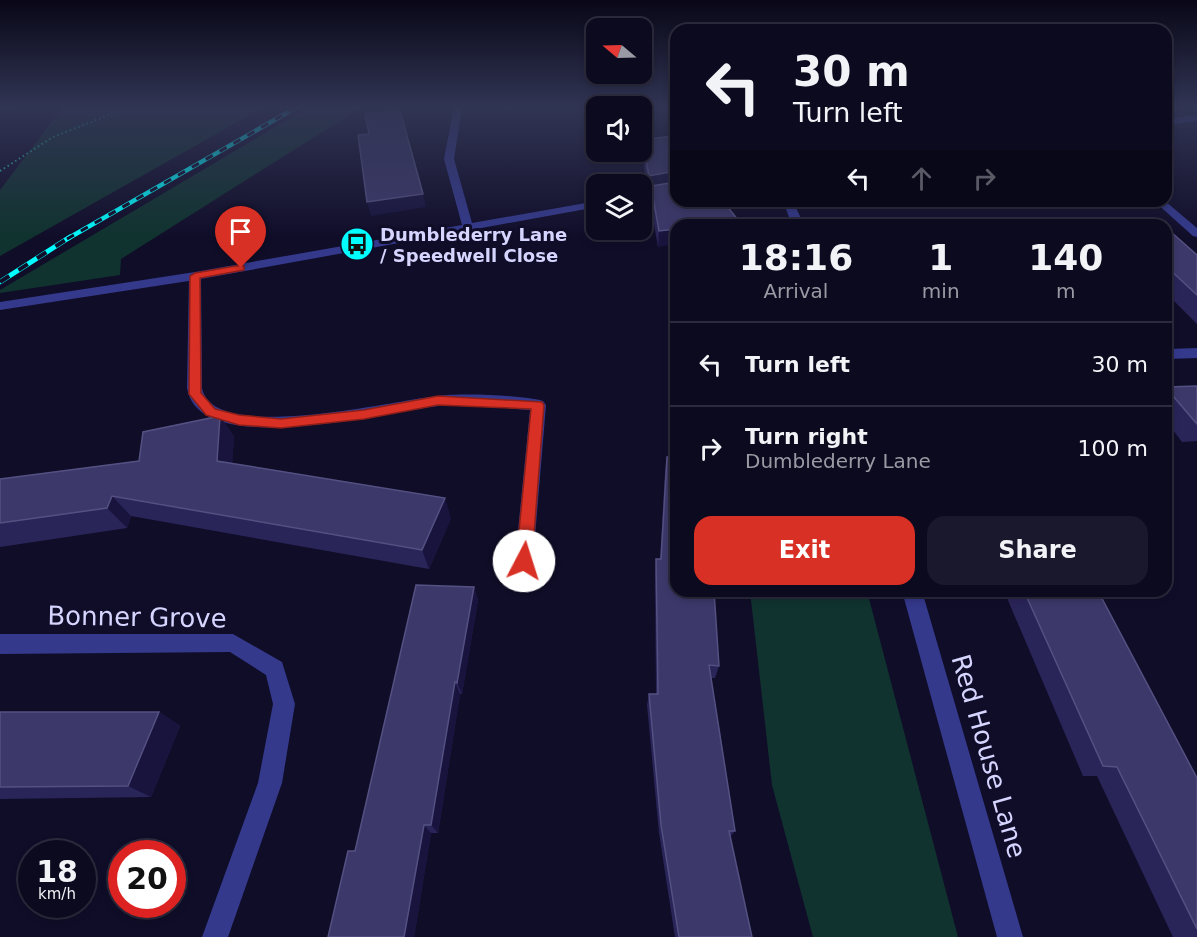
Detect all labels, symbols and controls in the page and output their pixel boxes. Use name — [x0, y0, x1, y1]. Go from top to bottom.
north arrow — [586, 18, 652, 84]
map controls — [586, 18, 652, 240]
text: 30 m — [793, 47, 910, 96]
icon: left — [694, 48, 772, 126]
button: sound — [586, 96, 652, 162]
text: Turn left — [793, 97, 903, 128]
icon: left — [842, 162, 875, 195]
icon: ahead — [905, 162, 938, 195]
icon: right — [968, 162, 1001, 195]
button: layers — [586, 174, 652, 240]
pin — [215, 206, 266, 268]
icon: arrive — [224, 215, 257, 248]
place label: Dumblederry Lane / Speedwell Close — [380, 224, 567, 266]
bus stop icon: Dumblederry Lane / Speedwell Close — [339, 226, 375, 262]
text: 18:16 — [739, 237, 853, 278]
text: 1 — [928, 237, 953, 278]
text: 140 — [1028, 237, 1103, 278]
text: Arrival — [763, 279, 828, 303]
text: min — [922, 279, 960, 303]
text: m — [1056, 279, 1076, 303]
icon: left — [694, 348, 727, 381]
text: Turn left — [745, 352, 850, 377]
text: 30 m — [1092, 352, 1148, 377]
text: Turn right — [745, 424, 868, 449]
icon: right — [694, 432, 727, 465]
text: 100 m — [1078, 436, 1148, 461]
text: Dumblederry Lane — [745, 449, 931, 473]
button: Exit — [694, 516, 915, 585]
button: Share — [927, 516, 1148, 585]
position arrow — [492, 529, 556, 593]
street label: Bonner Grove — [47, 600, 227, 634]
street label: Red House Lane — [946, 651, 1032, 861]
speed limit sign: 20 — [108, 840, 186, 918]
text: 18 — [36, 854, 78, 889]
text: km/h — [38, 885, 76, 903]

